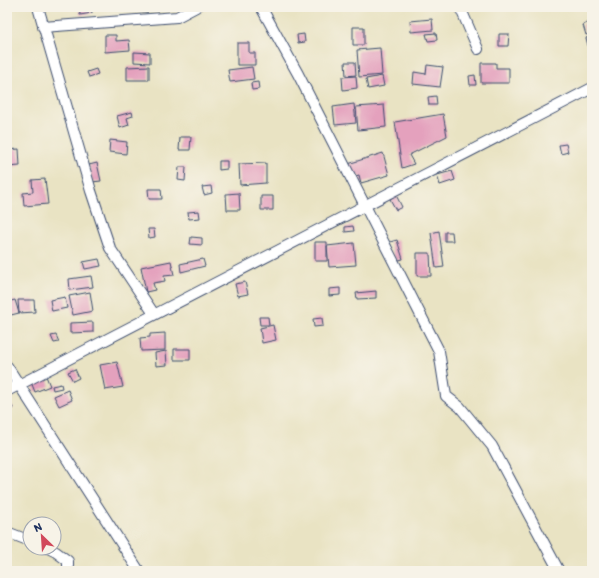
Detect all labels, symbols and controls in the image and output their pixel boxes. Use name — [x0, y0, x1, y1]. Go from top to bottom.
north arrow — [22, 516, 62, 556]
text: N — [32, 520, 44, 535]

